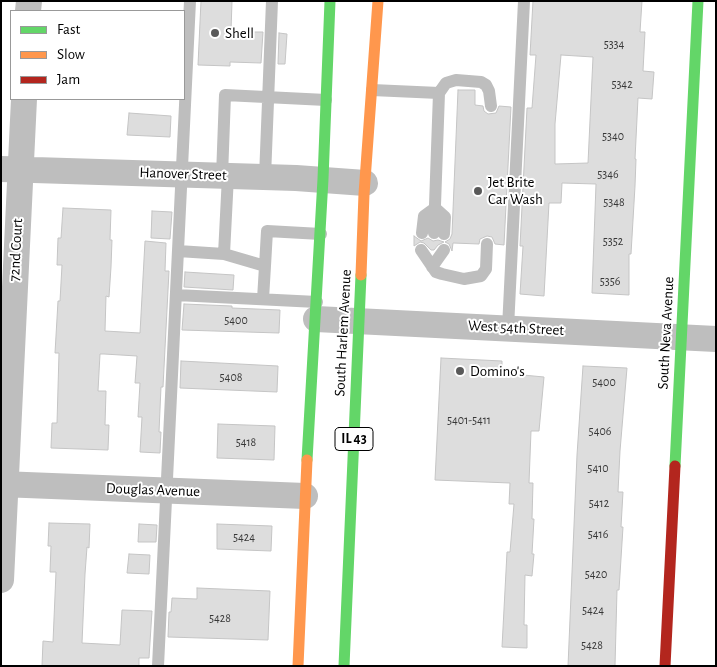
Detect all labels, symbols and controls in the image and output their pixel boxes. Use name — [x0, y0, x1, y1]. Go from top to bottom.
legend — [10, 10, 185, 100]
text: Fast — [57, 22, 80, 37]
place label: Shell — [225, 24, 254, 42]
marker: Shell — [209, 27, 221, 39]
house number: 5334 — [604, 37, 624, 51]
text: Slow — [57, 47, 85, 62]
text: Jam — [57, 72, 80, 87]
house number: 5342 — [611, 77, 633, 91]
house number: 5340 — [602, 129, 624, 143]
street label: Hanover Street — [139, 163, 227, 185]
house number: 5346 — [597, 167, 619, 181]
place label: Jet Brite Car Wash — [488, 173, 543, 208]
marker: Jet Brite Car Wash — [472, 185, 484, 197]
house number: 5348 — [603, 195, 625, 209]
street label: 72nd Court — [5, 218, 27, 282]
house number: 5352 — [603, 234, 623, 248]
street label: South Harlem Avenue — [331, 269, 355, 397]
house number: 5356 — [600, 274, 620, 288]
street label: South Neva Avenue — [654, 276, 678, 390]
house number: 5400 — [224, 313, 248, 327]
street label: West 54th Street — [467, 316, 565, 340]
place label: Domino's — [470, 362, 525, 380]
marker: Domino's — [454, 365, 466, 377]
house number: 5408 — [220, 370, 242, 384]
house number: 5400 — [592, 375, 616, 389]
house number: 5401-5411 — [447, 413, 491, 427]
house number: 5406 — [589, 424, 611, 438]
road number: IL 43 — [335, 428, 373, 450]
house number: 5418 — [236, 435, 256, 449]
house number: 5410 — [587, 461, 609, 475]
street label: Douglas Avenue — [106, 479, 200, 501]
house number: 5412 — [589, 496, 609, 510]
house number: 5416 — [588, 527, 608, 541]
house number: 5424 — [233, 530, 255, 544]
house number: 5420 — [585, 567, 607, 581]
house number: 5424 — [582, 603, 604, 617]
house number: 5428 — [209, 611, 231, 625]
house number: 5428 — [581, 638, 603, 652]

